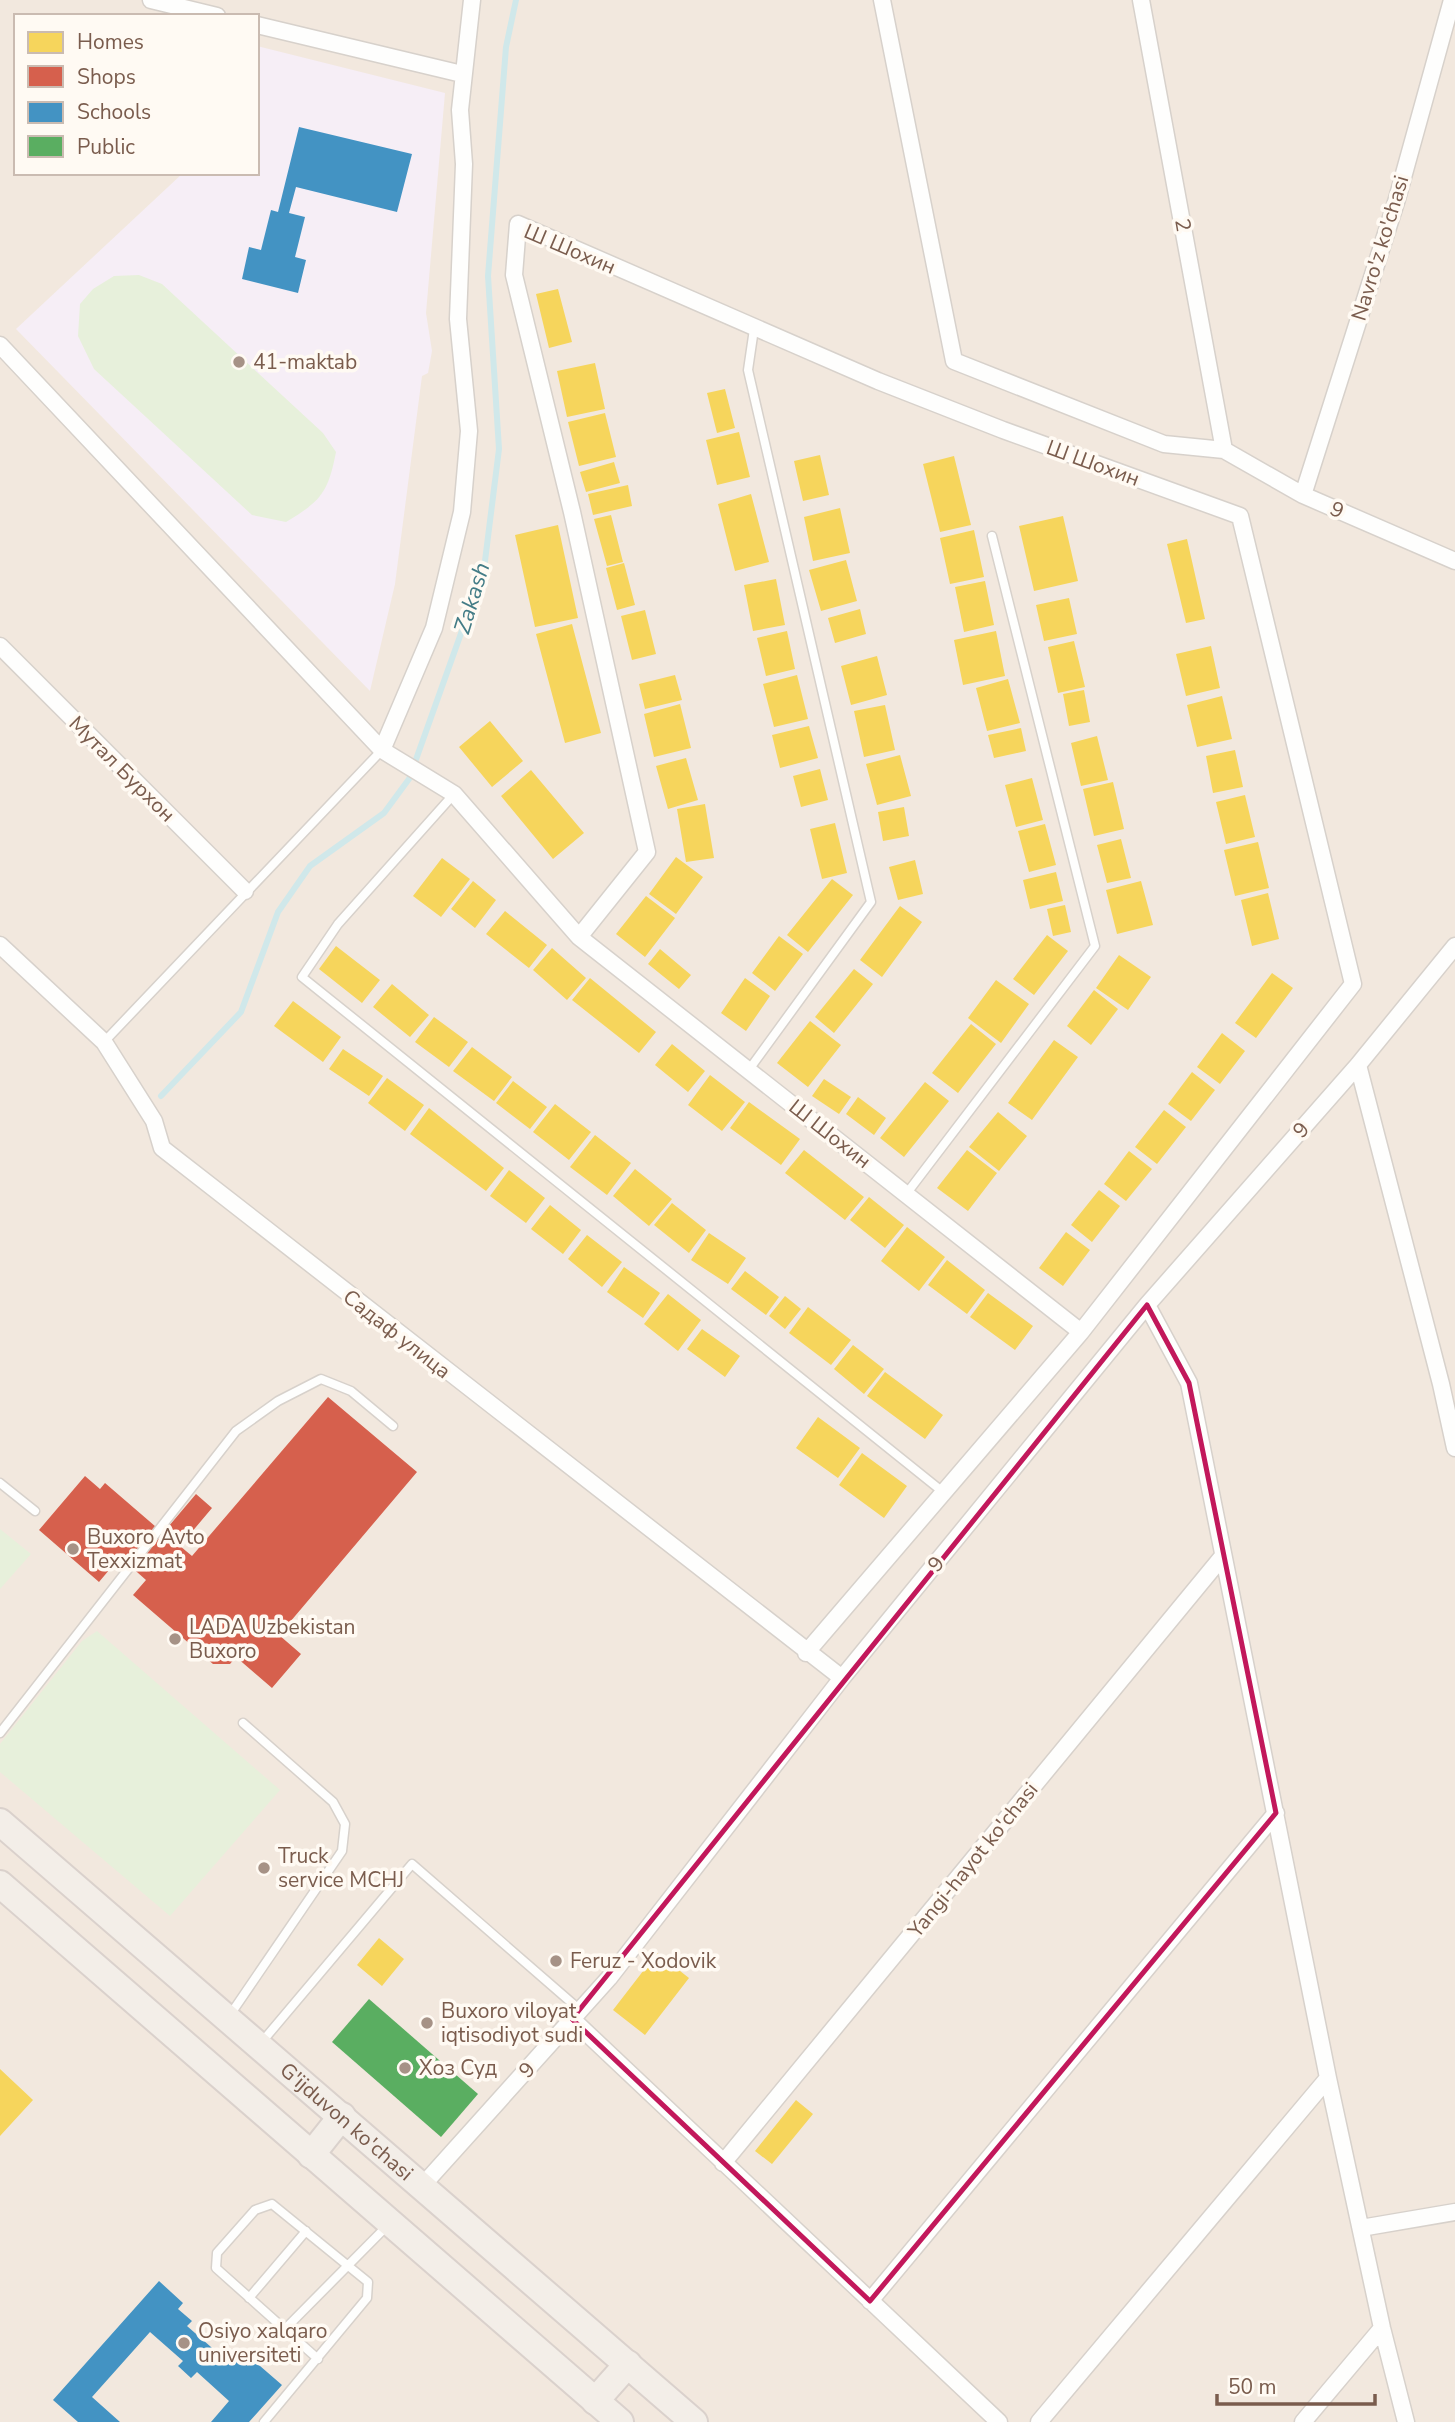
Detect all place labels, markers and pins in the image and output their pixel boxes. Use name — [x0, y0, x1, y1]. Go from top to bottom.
place label: 41-maktab — [253, 348, 357, 376]
marker: 41-maktab — [231, 354, 247, 370]
place label: Buxoro Avto Texxizmat — [87, 1523, 205, 1575]
marker: Buxoro Avto Texxizmat — [65, 1541, 81, 1557]
place label: LADA Uzbekistan Buxoro — [189, 1613, 356, 1665]
marker: LADA Uzbekistan Buxoro — [167, 1631, 183, 1647]
place label: Truck service MCHJ — [278, 1842, 404, 1894]
marker: Truck service MCHJ — [256, 1860, 272, 1876]
place label: Feruz - Xodovik — [570, 1947, 717, 1975]
marker: Feruz - Xodovik — [548, 1953, 564, 1969]
place label: Buxoro viloyat iqtisodiyot sudi — [441, 1997, 583, 2049]
marker: Buxoro viloyat iqtisodiyot sudi — [419, 2015, 435, 2031]
place label: Хоз Суд — [419, 2054, 497, 2082]
marker: Хоз Суд — [397, 2060, 413, 2076]
place label: Osiyo xalqaro universiteti — [198, 2317, 327, 2369]
marker: Osiyo xalqaro universiteti — [176, 2335, 192, 2351]

